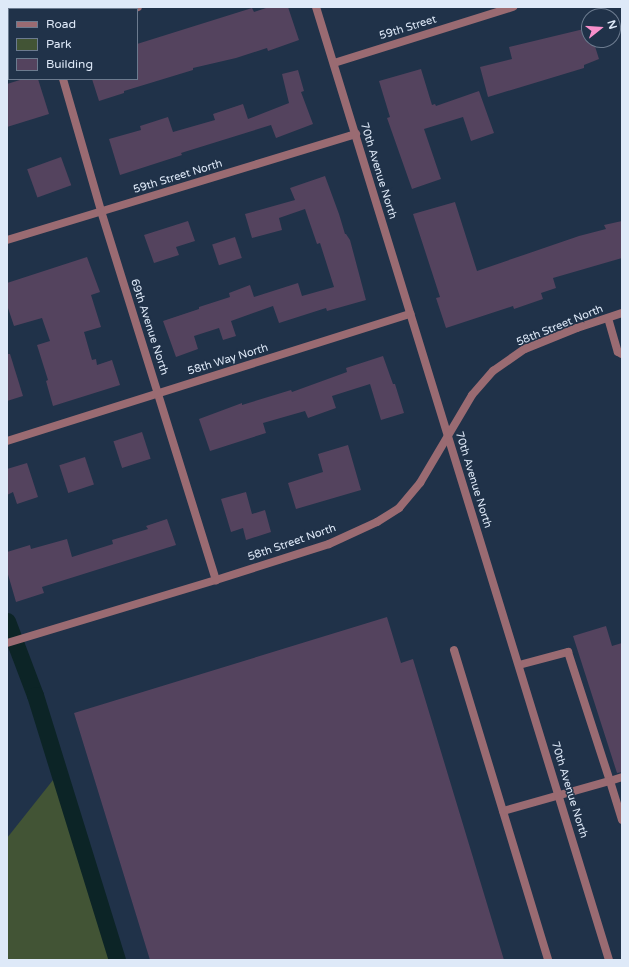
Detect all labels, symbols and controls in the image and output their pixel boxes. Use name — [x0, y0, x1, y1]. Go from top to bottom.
legend — [8, 8, 138, 80]
north arrow — [581, 8, 621, 48]
street label: 59th Street — [378, 13, 438, 43]
text: Road — [46, 17, 76, 31]
text: N — [604, 19, 620, 31]
text: Park — [46, 37, 72, 51]
text: Building — [46, 57, 93, 71]
street label: 70th Avenue North — [357, 121, 399, 221]
street label: 59th Street North — [132, 157, 224, 197]
street label: 69th Avenue North — [127, 277, 171, 377]
street label: 58th Street North — [515, 303, 605, 349]
street label: 58th Way North — [186, 341, 270, 379]
street label: 70th Avenue North — [452, 430, 494, 530]
street label: 58th Street North — [246, 522, 338, 564]
street label: 70th Avenue North — [548, 740, 590, 840]

